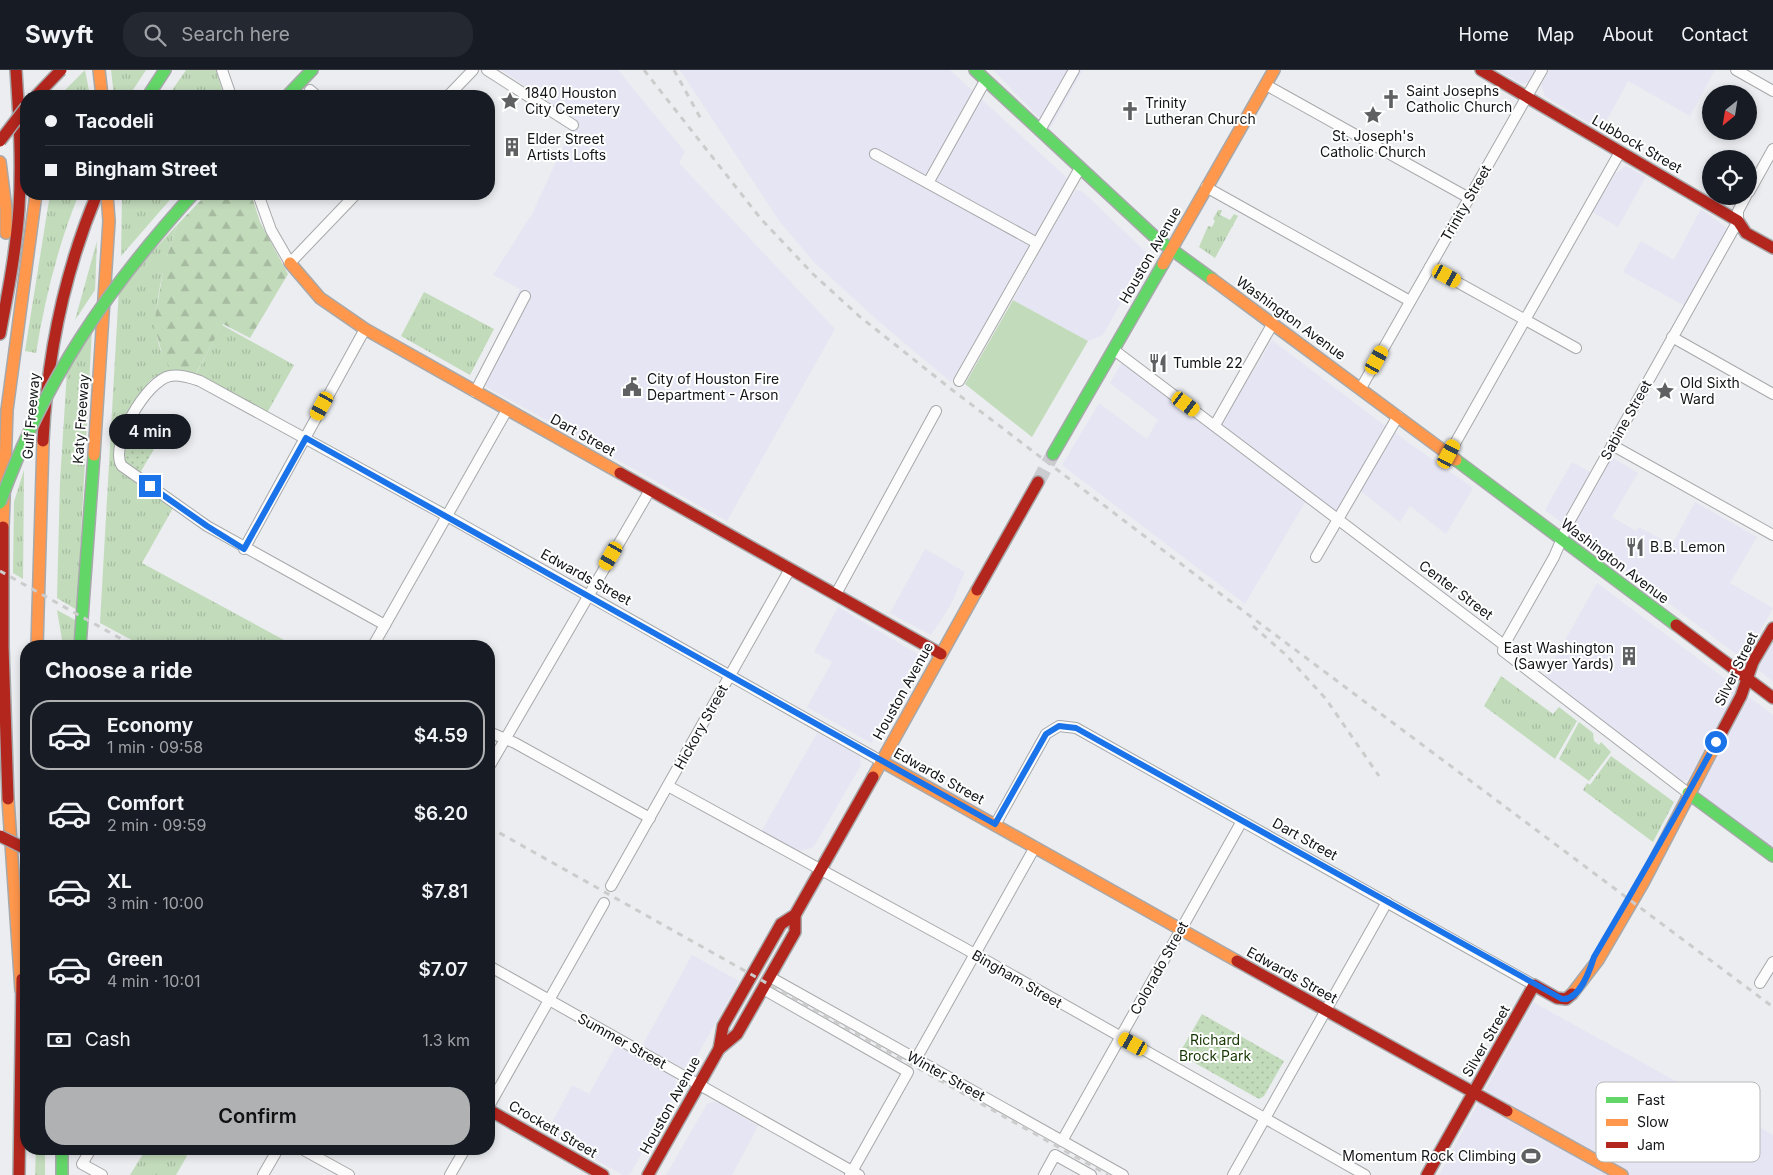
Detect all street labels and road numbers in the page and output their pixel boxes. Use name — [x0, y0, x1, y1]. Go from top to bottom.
street label: Lubbock Street — [1589, 111, 1686, 176]
street label: Trinity Street — [1437, 161, 1494, 244]
street label: Houston Avenue — [1115, 203, 1184, 306]
street label: Washington Avenue — [1233, 272, 1349, 363]
street label: Gulf Freeway — [18, 372, 43, 460]
street label: Katy Freeway — [69, 373, 92, 464]
street label: Sabine Street — [1597, 376, 1655, 463]
street label: Dart Street — [548, 410, 619, 460]
street label: Washington Avenue — [1558, 514, 1673, 607]
street label: Edwards Street — [538, 545, 635, 609]
street label: Center Street — [1416, 556, 1497, 623]
street label: Silver Street — [1710, 629, 1761, 709]
street label: Houston Avenue — [869, 639, 936, 742]
street label: Hickory Street — [670, 681, 731, 772]
street label: Edwards Street — [891, 744, 988, 808]
street label: Dart Street — [1270, 814, 1341, 864]
street label: Colorado Street — [1126, 918, 1191, 1017]
street label: Edwards Street — [1244, 943, 1341, 1007]
street label: Bingham Street — [969, 946, 1066, 1011]
street label: Silver Street — [1458, 1001, 1513, 1080]
street label: Summer Street — [575, 1009, 670, 1072]
street label: Winter Street — [904, 1047, 989, 1104]
street label: Houston Avenue — [636, 1053, 703, 1156]
street label: Crockett Street — [506, 1096, 601, 1161]

